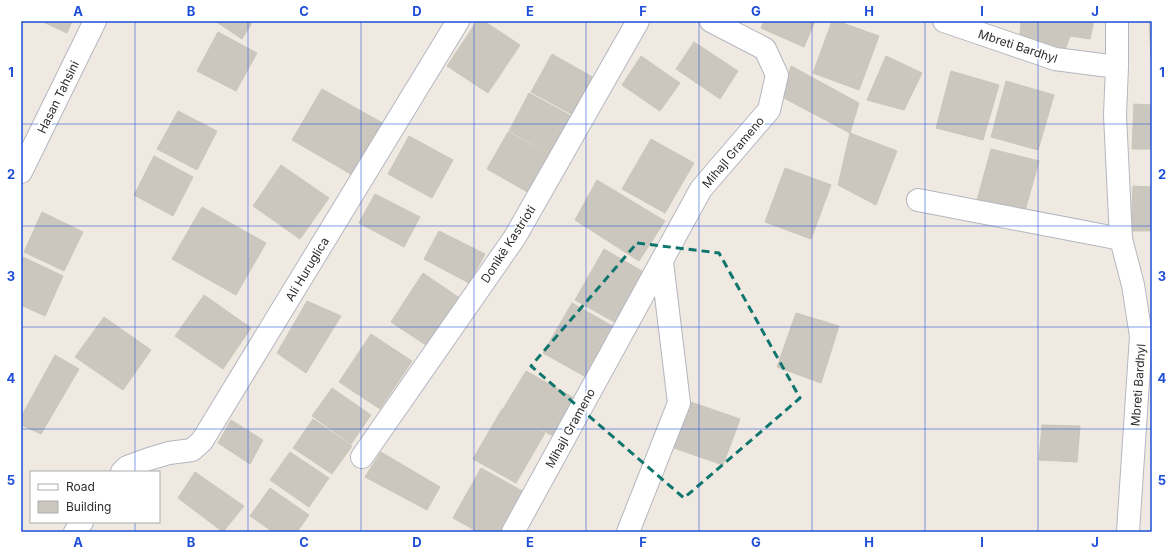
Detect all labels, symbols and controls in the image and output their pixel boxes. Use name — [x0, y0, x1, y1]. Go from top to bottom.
text: A — [73, 3, 83, 19]
text: B — [187, 3, 196, 19]
text: C — [299, 3, 309, 19]
text: D — [412, 3, 422, 19]
text: E — [526, 3, 534, 19]
text: F — [639, 3, 647, 19]
text: G — [751, 3, 761, 19]
text: H — [864, 3, 874, 19]
text: I — [980, 3, 984, 19]
text: J — [1091, 3, 1099, 19]
street label: Mbreti Bardhyl — [976, 26, 1060, 66]
street label: Hasan Tahsini — [34, 58, 82, 136]
text: 1 — [8, 64, 14, 80]
text: 1 — [1159, 64, 1165, 80]
street label: Mihajl Grameno — [699, 113, 767, 191]
text: 2 — [7, 166, 15, 182]
text: 2 — [1158, 166, 1166, 182]
street label: Donikë Kastrioti — [477, 202, 539, 286]
street label: Ali Huruglica — [282, 234, 332, 304]
text: 3 — [7, 268, 15, 284]
text: 3 — [1158, 268, 1166, 284]
street label: Mbreti Bardhyl — [1128, 343, 1148, 427]
text: 4 — [7, 370, 16, 386]
text: 4 — [1158, 370, 1167, 386]
street label: Mihajl Grameno — [542, 386, 598, 470]
legend — [30, 471, 160, 523]
text: 5 — [7, 472, 15, 488]
text: 5 — [1158, 472, 1166, 488]
text: Road — [66, 479, 95, 494]
text: Building — [66, 499, 111, 514]
text: A — [73, 534, 83, 550]
text: B — [187, 534, 196, 550]
text: C — [299, 534, 309, 550]
text: D — [412, 534, 422, 550]
text: E — [526, 534, 534, 550]
text: F — [639, 534, 647, 550]
text: G — [751, 534, 761, 550]
text: H — [864, 534, 874, 550]
text: I — [980, 534, 984, 550]
text: J — [1091, 534, 1099, 550]

